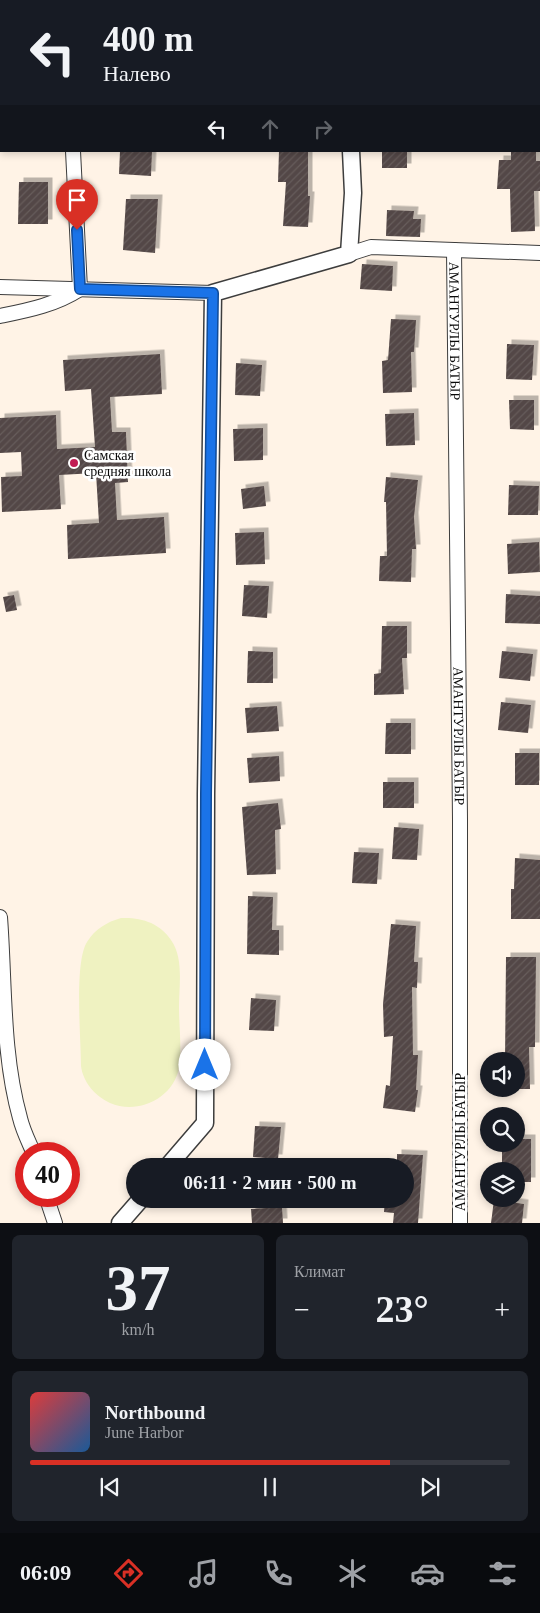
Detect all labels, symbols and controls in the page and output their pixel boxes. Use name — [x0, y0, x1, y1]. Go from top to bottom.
icon: left — [20, 20, 85, 85]
text: 400 m — [103, 20, 193, 59]
text: Налево — [103, 61, 171, 86]
icon: left — [203, 115, 231, 143]
icon: ahead — [256, 115, 284, 143]
icon: right — [309, 115, 337, 143]
pin — [56, 179, 98, 230]
icon: arrive — [63, 186, 91, 214]
street label: АМАНТУРЛЫ БАТЫР — [447, 262, 463, 401]
place label: Самская средняя школа — [84, 448, 172, 479]
marker: Самская средняя школа — [68, 457, 80, 469]
street label: АМАНТУРЛЫ БАТЫР — [451, 667, 467, 806]
position arrow — [178, 1038, 230, 1090]
map controls — [480, 1052, 525, 1207]
button: sound — [480, 1052, 525, 1097]
street label: АМАНТУРЛЫ БАТЫР — [453, 1073, 468, 1211]
button: search — [480, 1107, 525, 1152]
speed limit sign: 40 — [15, 1142, 80, 1207]
button: layers — [480, 1162, 525, 1207]
text: 06:11 · 2 мин · 500 m — [183, 1172, 357, 1193]
text: 37 — [106, 1252, 171, 1324]
text: Климат — [294, 1263, 345, 1280]
text: 23° — [375, 1288, 429, 1330]
text: − — [294, 1294, 310, 1325]
text: + — [494, 1294, 510, 1325]
text: km/h — [122, 1321, 154, 1338]
text: Northbound — [105, 1402, 205, 1423]
text: June Harbor — [105, 1424, 184, 1441]
icon: previous — [96, 1473, 124, 1501]
icon: pause — [256, 1473, 284, 1501]
icon: next — [416, 1473, 444, 1501]
icon: directions — [111, 1556, 146, 1591]
icon: music — [186, 1556, 221, 1591]
icon: phone — [261, 1556, 296, 1591]
icon: climate — [335, 1556, 370, 1591]
icon: car — [410, 1556, 445, 1591]
icon: filters — [485, 1556, 520, 1591]
text: 06:09 — [20, 1560, 71, 1585]

